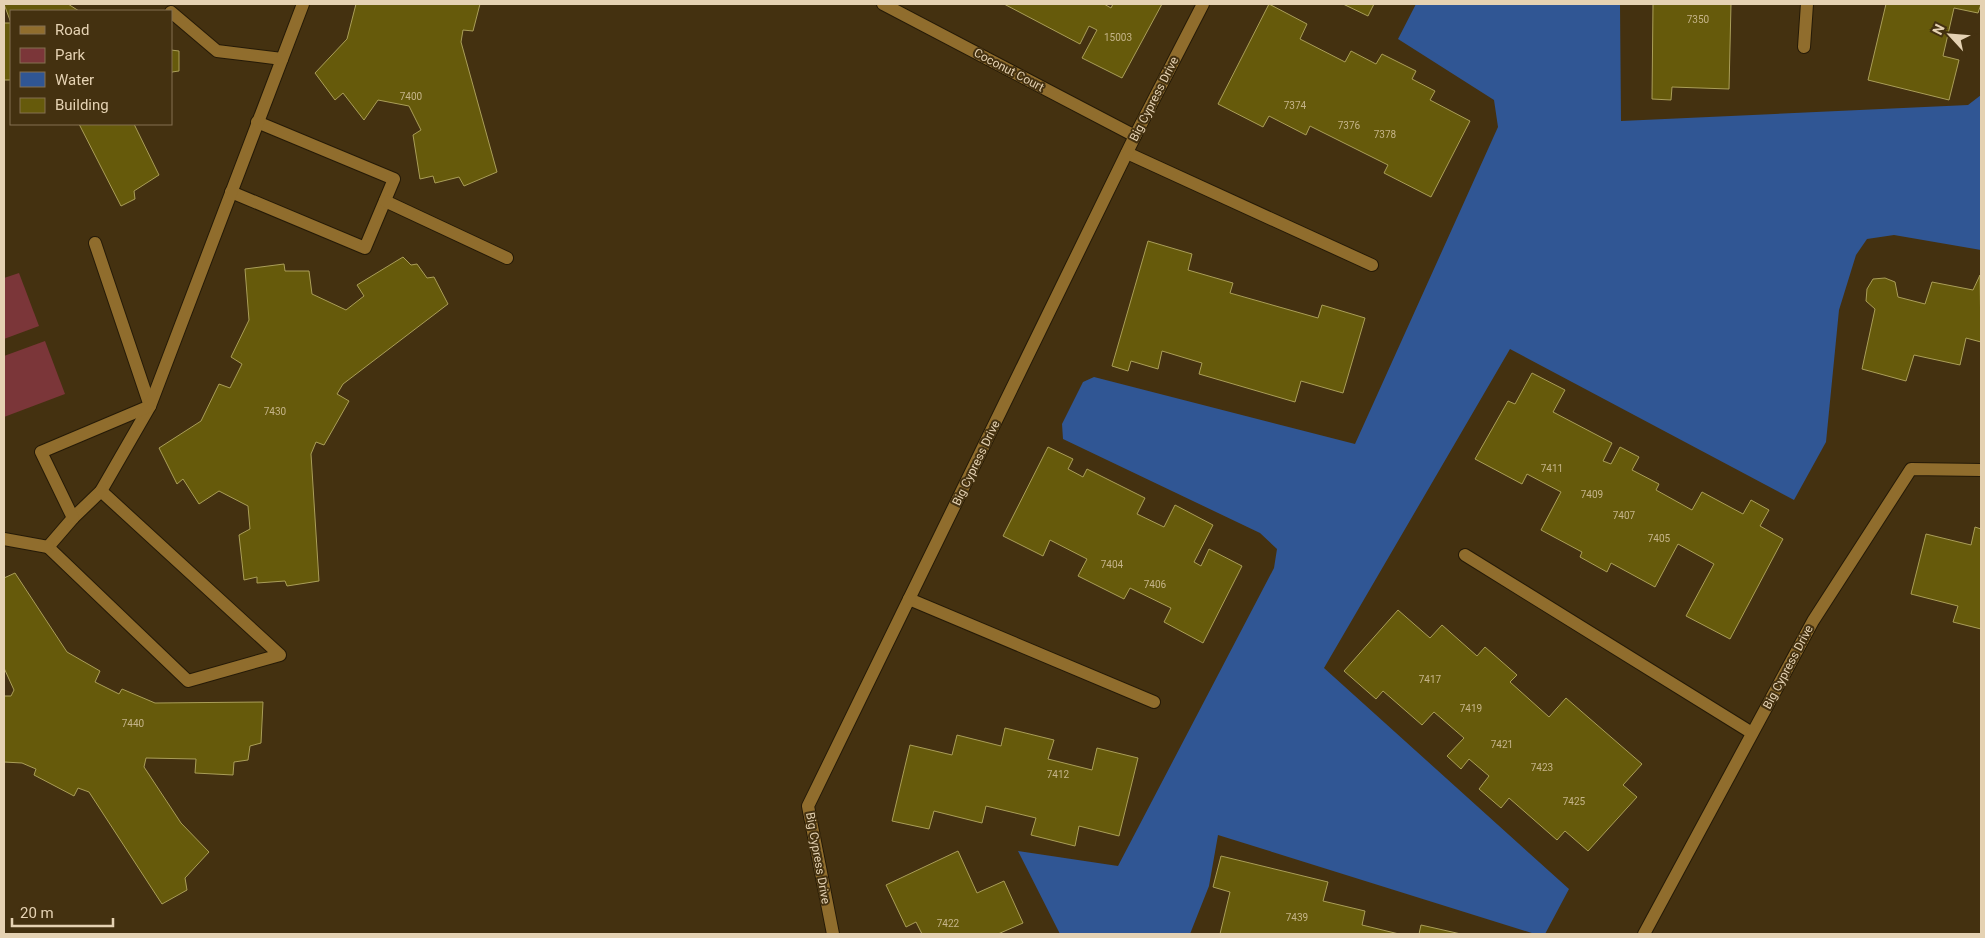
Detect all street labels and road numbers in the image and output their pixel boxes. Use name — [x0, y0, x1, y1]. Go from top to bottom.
street label: Coconut Court — [972, 46, 1047, 94]
street label: Big Cypress Drive — [1127, 54, 1181, 144]
street label: Big Cypress Drive — [949, 418, 1003, 508]
street label: Big Cypress Drive — [1760, 623, 1816, 711]
street label: Big Cypress Drive — [803, 811, 833, 905]

